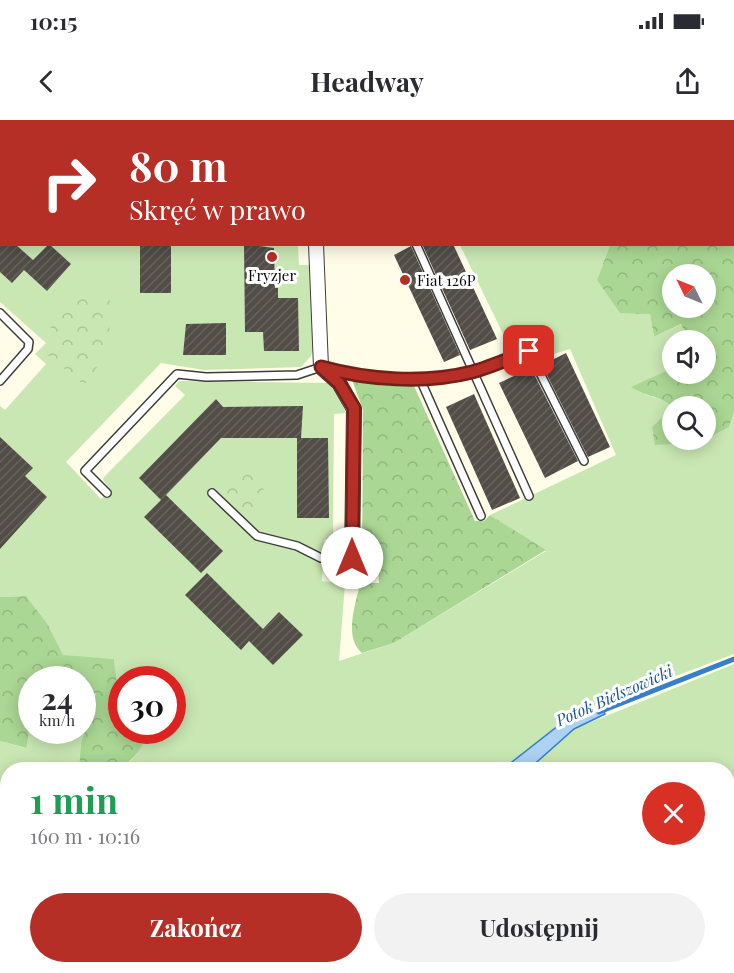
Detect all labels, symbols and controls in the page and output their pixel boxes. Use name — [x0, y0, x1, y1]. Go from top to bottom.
text: 10:15 — [30, 6, 77, 36]
text: Headway — [310, 63, 424, 99]
icon: back — [30, 65, 63, 98]
icon: share — [671, 65, 704, 98]
text: 80 m — [129, 137, 227, 193]
icon: right — [30, 144, 108, 222]
text: Skręć w prawo — [129, 191, 306, 227]
marker: Fryzjer — [265, 250, 279, 264]
north arrow — [662, 264, 716, 318]
map controls — [662, 264, 716, 450]
place label: Fryzjer — [248, 265, 296, 285]
place label: Fiat 126P — [417, 270, 476, 290]
marker: Fiat 126P — [398, 273, 412, 287]
pin — [503, 325, 554, 376]
button: sound — [662, 330, 716, 384]
icon: arrive — [512, 334, 545, 367]
button: search — [662, 396, 716, 450]
position arrow — [320, 526, 384, 590]
water label: Potok Bielszowicki — [551, 659, 677, 731]
speed limit sign: 30 — [108, 666, 186, 744]
text: 24 — [41, 678, 73, 718]
text: km/h — [39, 710, 75, 730]
text: 1 min — [30, 775, 118, 823]
button: close — [642, 782, 705, 845]
text: 160 m · 10:16 — [30, 822, 140, 849]
button: Zakończ — [30, 893, 362, 962]
button: Udostępnij — [374, 893, 705, 962]

